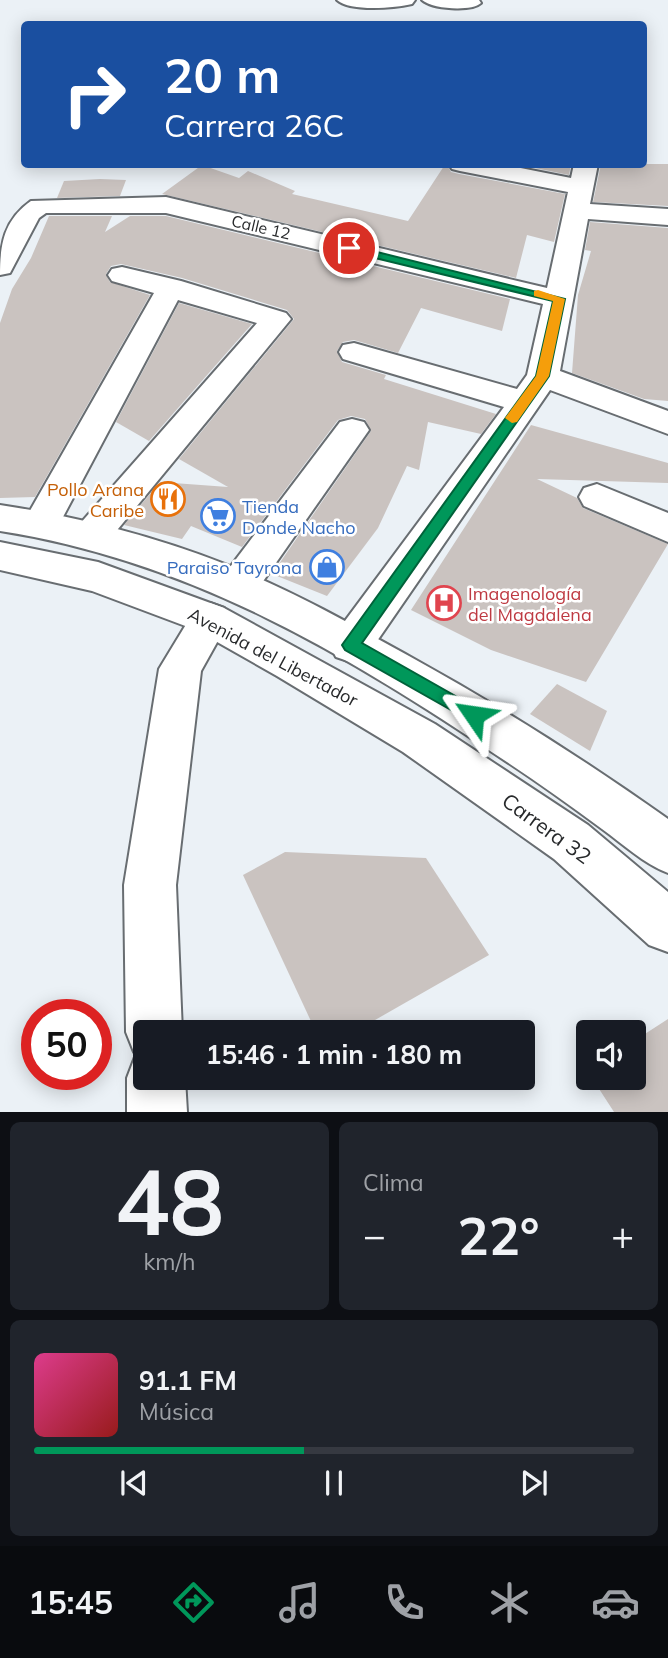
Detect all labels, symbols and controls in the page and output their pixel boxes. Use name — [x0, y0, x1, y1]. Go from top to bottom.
text: 20 m — [164, 44, 280, 105]
icon: right — [49, 49, 140, 140]
text: Carrera 26C — [164, 105, 344, 145]
street label: Calle 12 — [230, 211, 292, 243]
pin — [319, 218, 379, 278]
icon: arrive — [330, 229, 368, 267]
place label: Pollo Arana Caribe — [47, 478, 144, 522]
restaurant icon: Pollo Arana Caribe — [149, 480, 187, 518]
place label: Tienda Donde Nacho — [242, 495, 356, 539]
supermarket icon: Tienda Donde Nacho — [199, 497, 237, 535]
shop icon: Paraiso Tayrona — [308, 548, 346, 586]
place label: Paraiso Tayrona — [167, 556, 302, 579]
place label: Imagenología del Magdalena — [468, 582, 592, 626]
hospital icon: Imagenología del Magdalena — [425, 584, 463, 622]
street label: Avenida del Libertador — [184, 602, 362, 712]
position arrow — [437, 678, 511, 752]
street label: Carrera 32 — [497, 787, 597, 869]
speed limit sign: 50 — [21, 999, 112, 1090]
map controls — [576, 1020, 646, 1090]
button: sound — [576, 1020, 646, 1090]
text: 15:46 · 1 min · 180 m — [206, 1038, 462, 1071]
text: 48 — [115, 1144, 224, 1258]
text: Clima — [363, 1168, 424, 1197]
text: 22° — [457, 1203, 540, 1268]
text: − — [363, 1211, 386, 1259]
text: + — [611, 1211, 634, 1259]
text: km/h — [143, 1247, 196, 1276]
text: 91.1 FM — [139, 1364, 237, 1397]
text: Música — [139, 1397, 214, 1426]
icon: previous — [115, 1464, 153, 1502]
icon: pause — [315, 1464, 353, 1502]
icon: next — [515, 1464, 553, 1502]
icon: directions — [169, 1578, 218, 1627]
icon: music — [275, 1578, 324, 1627]
icon: phone — [380, 1578, 429, 1627]
icon: climate — [485, 1578, 534, 1627]
icon: car — [591, 1578, 640, 1627]
text: 15:45 — [28, 1582, 113, 1622]

